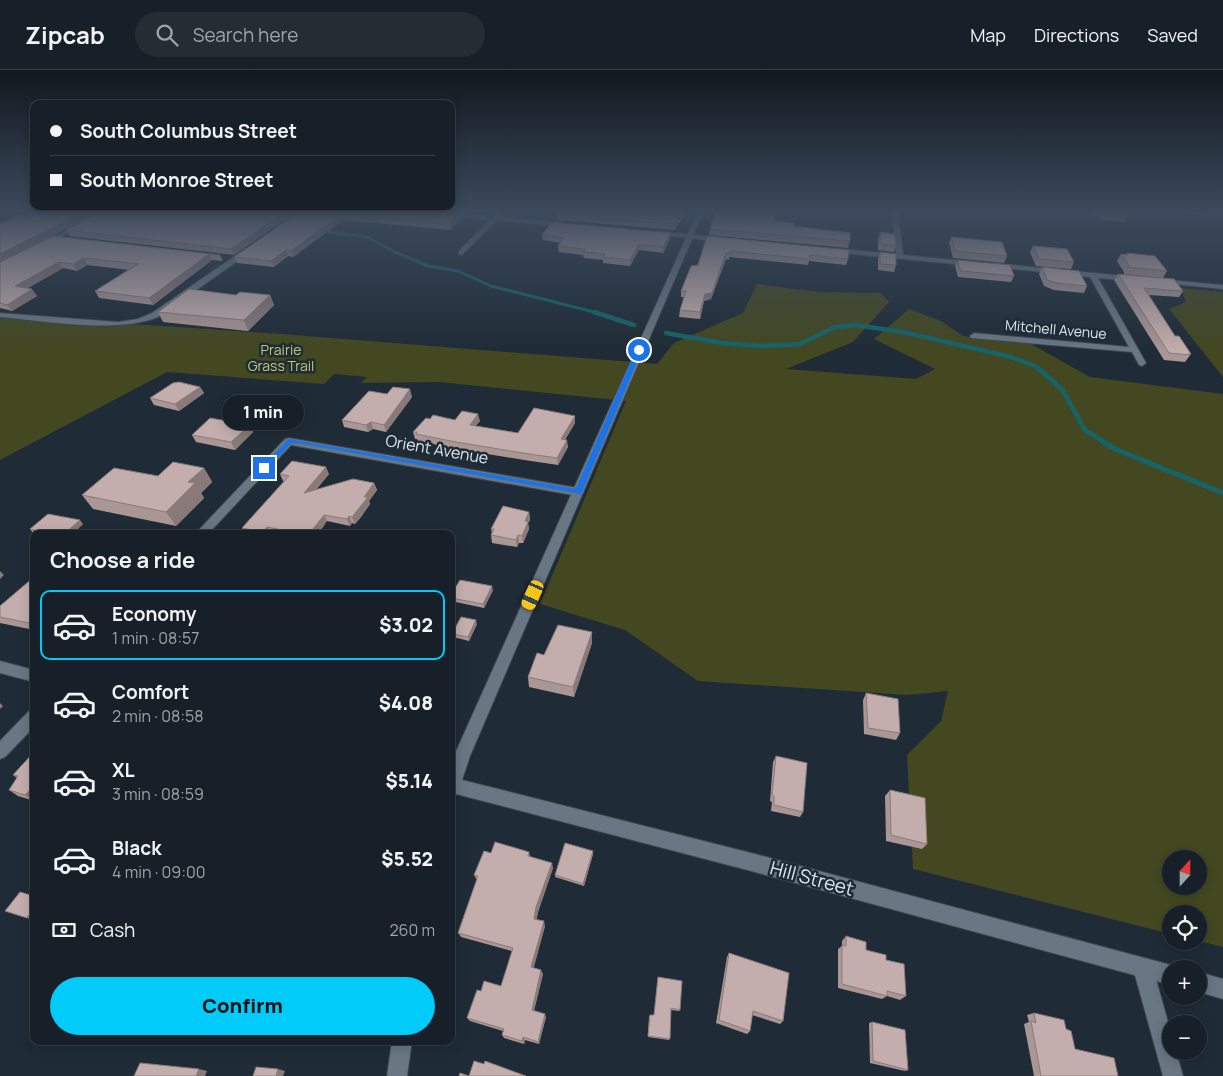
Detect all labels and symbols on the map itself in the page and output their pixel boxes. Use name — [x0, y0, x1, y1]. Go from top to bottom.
street label: Mitchell Avenue — [1004, 315, 1108, 343]
route start — [628, 339, 650, 361]
park label: Prairie Grass Trail — [248, 340, 314, 375]
callout: 1 min — [223, 396, 305, 430]
street label: Orient Avenue — [384, 429, 490, 469]
route end — [253, 457, 275, 479]
car — [520, 578, 545, 612]
north arrow — [1162, 850, 1208, 895]
street label: Hill Street — [767, 854, 857, 902]

